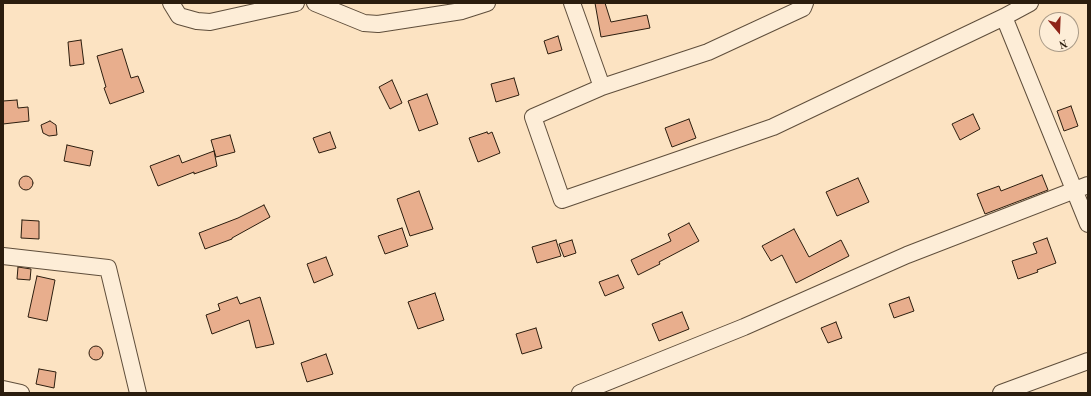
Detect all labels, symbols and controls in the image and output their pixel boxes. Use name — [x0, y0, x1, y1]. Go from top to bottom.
north arrow — [1039, 12, 1079, 52]
text: N — [1057, 36, 1069, 49]

